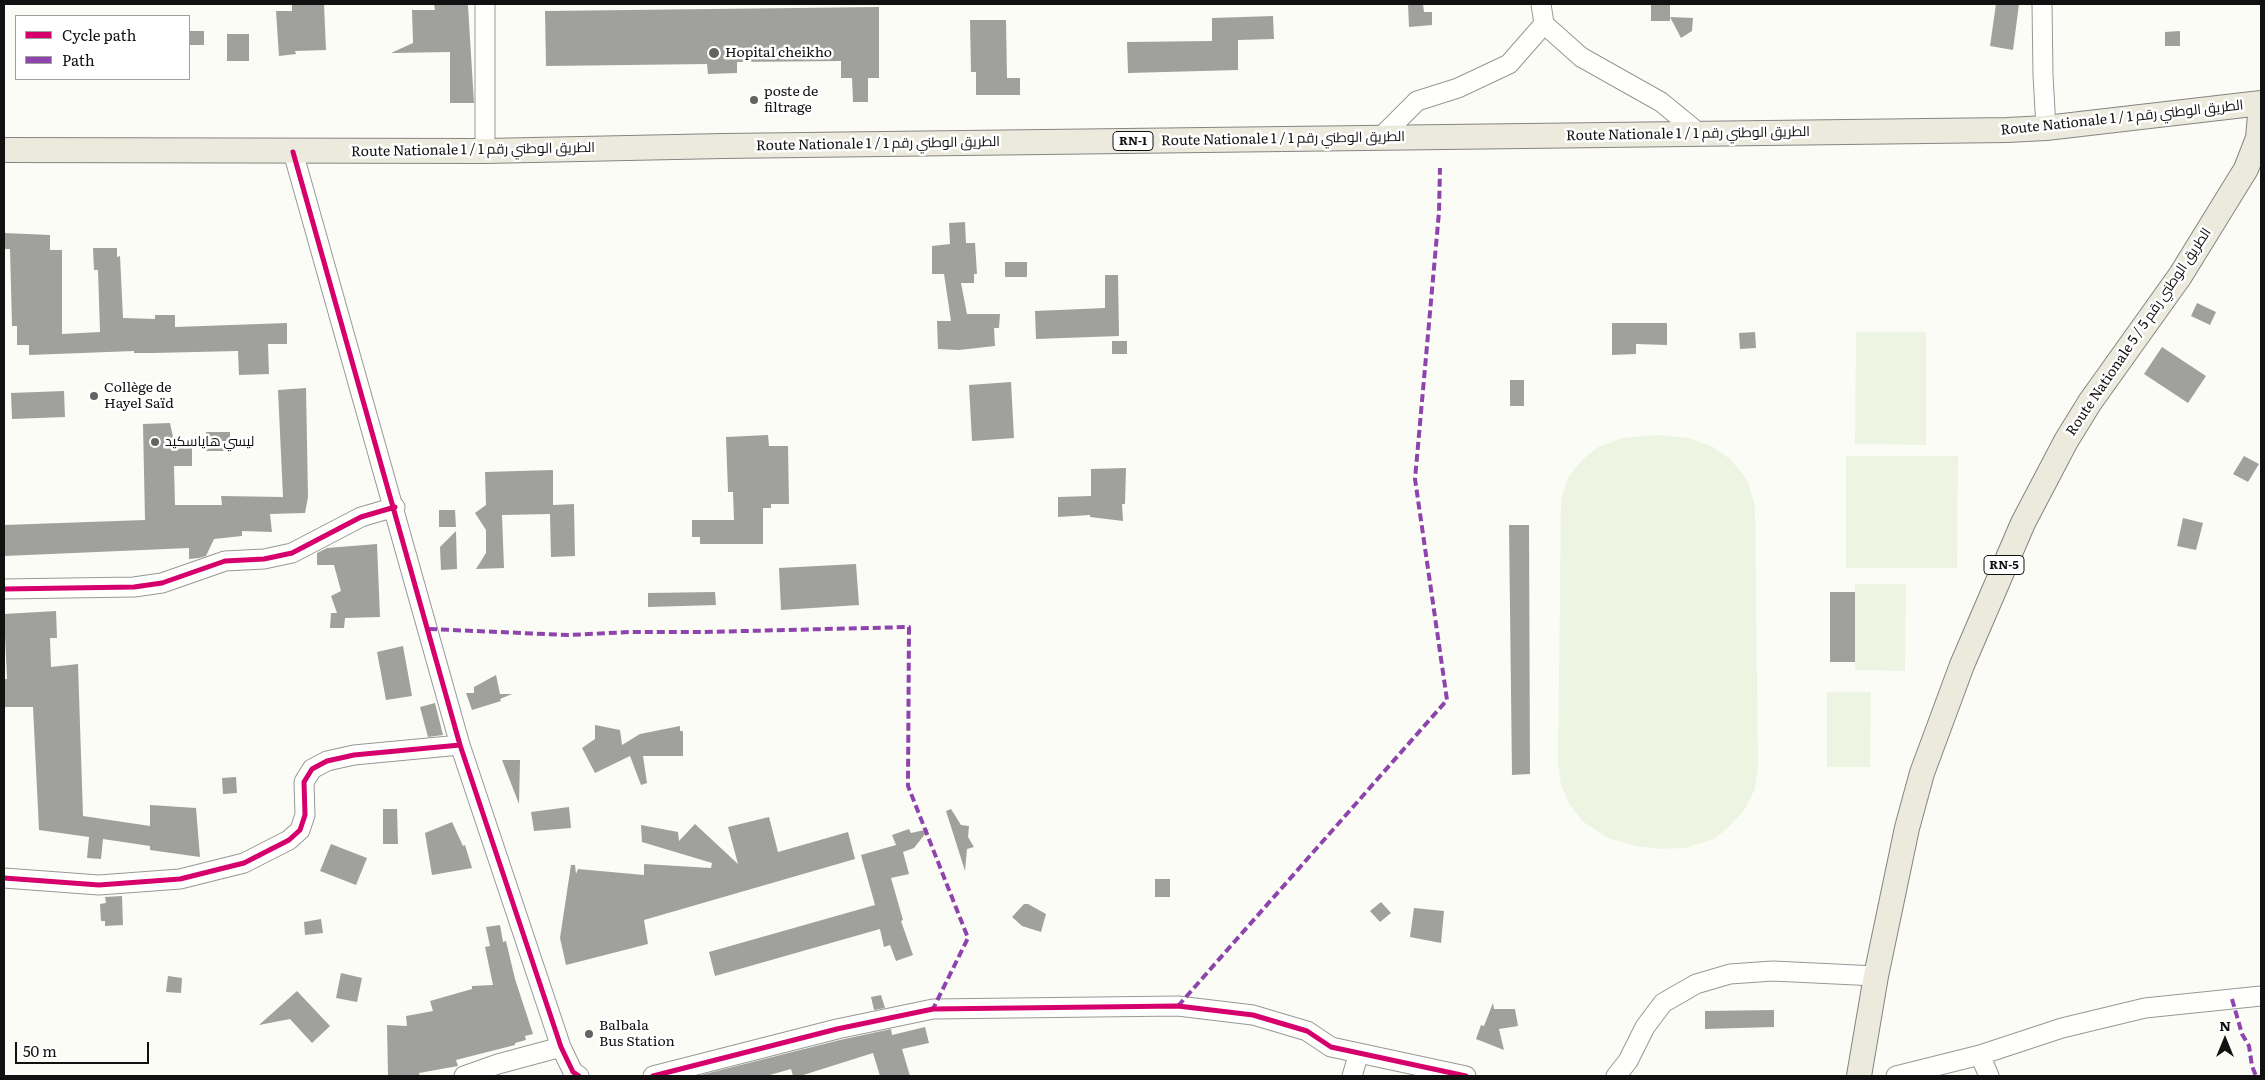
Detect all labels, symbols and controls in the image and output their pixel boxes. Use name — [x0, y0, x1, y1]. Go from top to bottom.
legend — [15, 15, 190, 80]
text: Cycle path — [62, 23, 136, 46]
place label: Hopital cheikho — [725, 45, 832, 61]
marker: Hopital cheikho — [707, 46, 721, 60]
text: Path — [62, 48, 95, 71]
place label: poste de filtrage — [764, 84, 818, 116]
marker: poste de filtrage — [748, 94, 760, 106]
street label: Route Nationale 1 / الطريق الوطني رقم 1 — [2000, 97, 2244, 139]
street label: Route Nationale 1 / الطريق الوطني رقم 1 — [1566, 123, 1810, 145]
street label: Route Nationale 1 / الطريق الوطني رقم 1 — [1161, 128, 1405, 150]
road number: RN-1 — [1113, 132, 1153, 150]
street label: Route Nationale 1 / الطريق الوطني رقم 1 — [756, 133, 1000, 155]
street label: Route Nationale 1 / الطريق الوطني رقم 1 — [351, 139, 595, 161]
street label: Route Nationale 5 / الطريق الوطني رقم 5 — [2063, 225, 2215, 439]
place label: Collège de Hayel Saïd — [104, 380, 174, 412]
marker: Collège de Hayel Saïd — [88, 390, 100, 402]
place label: ليسي هاياسكيد — [165, 434, 254, 450]
marker: ليسي هاياسكيد — [149, 436, 161, 448]
road number: RN-5 — [1984, 556, 2024, 574]
north arrow — [2200, 1015, 2250, 1065]
text: N — [2219, 1015, 2231, 1035]
place label: Balbala Bus Station — [599, 1018, 675, 1050]
marker: Balbala Bus Station — [583, 1028, 595, 1040]
scale bar — [18, 1032, 151, 1064]
text: 50 m — [23, 1039, 57, 1062]

